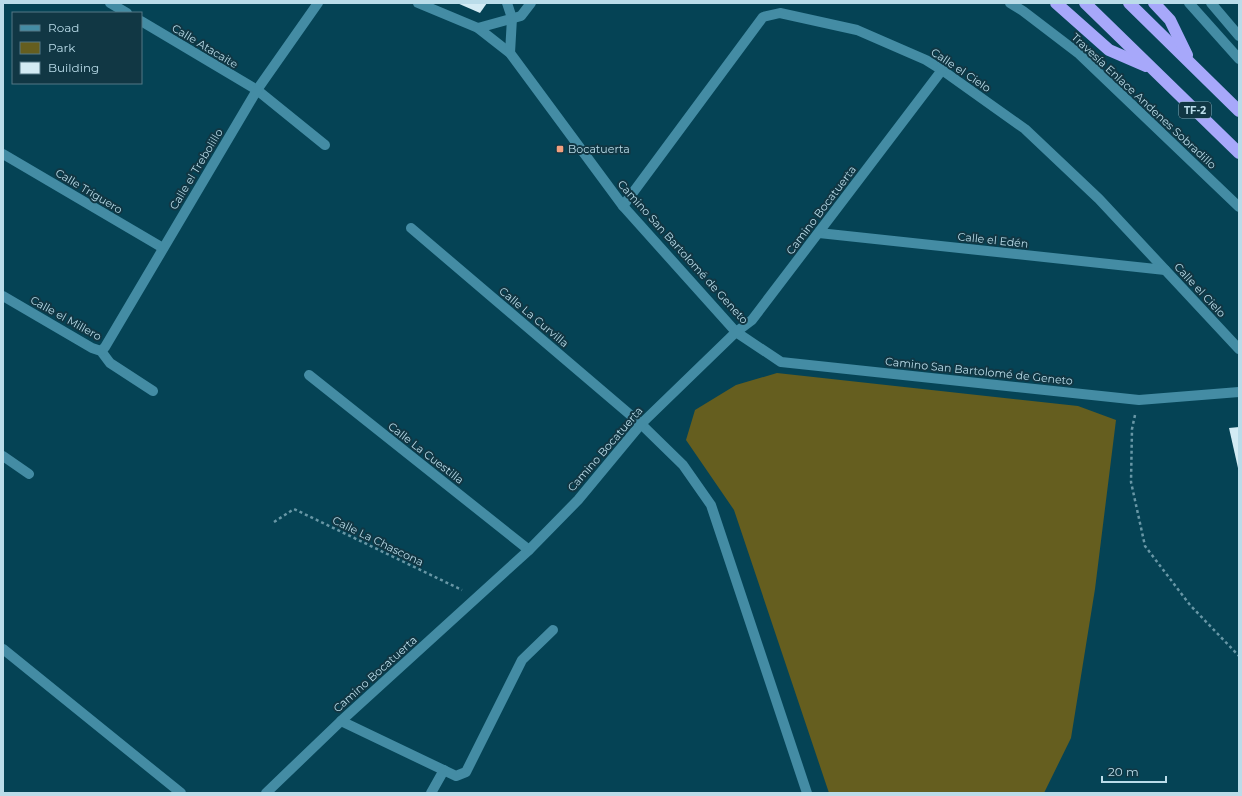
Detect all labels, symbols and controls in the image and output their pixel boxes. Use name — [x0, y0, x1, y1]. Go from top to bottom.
legend — [12, 12, 142, 84]
text: Road — [48, 20, 79, 35]
street label: Calle Atacaite — [169, 21, 241, 71]
street label: Travesía Enlace Andenes Sobradillo — [1069, 30, 1219, 172]
text: Park — [48, 40, 76, 55]
street label: Calle el Cielo — [928, 45, 994, 95]
text: Building — [48, 60, 99, 75]
road number: TF-2 — [1179, 102, 1211, 118]
street label: Calle el Trebolillo — [166, 126, 226, 212]
place label: Bocatuerta — [568, 142, 630, 156]
marker: Bocatuerta — [555, 144, 565, 154]
street label: Camino Bocatuerta — [783, 163, 859, 257]
street label: Calle Triguero — [53, 165, 125, 217]
street label: Camino San Bartolomé de Geneto — [615, 177, 751, 327]
street label: Calle el Edén — [957, 229, 1029, 251]
street label: Calle el Cielo — [1171, 260, 1229, 320]
street label: Calle La Curvilla — [496, 284, 572, 350]
street label: Calle el Millero — [28, 293, 104, 343]
street label: Camino San Bartolomé de Geneto — [885, 354, 1074, 388]
street label: Camino Bocatuerta — [564, 404, 646, 494]
street label: Calle La Cuestilla — [385, 419, 467, 487]
street label: Calle La Chascona — [330, 513, 426, 569]
street label: Camino Bocatuerta — [330, 633, 420, 715]
scale bar — [1102, 758, 1166, 784]
text: 20 m — [1108, 764, 1139, 779]

